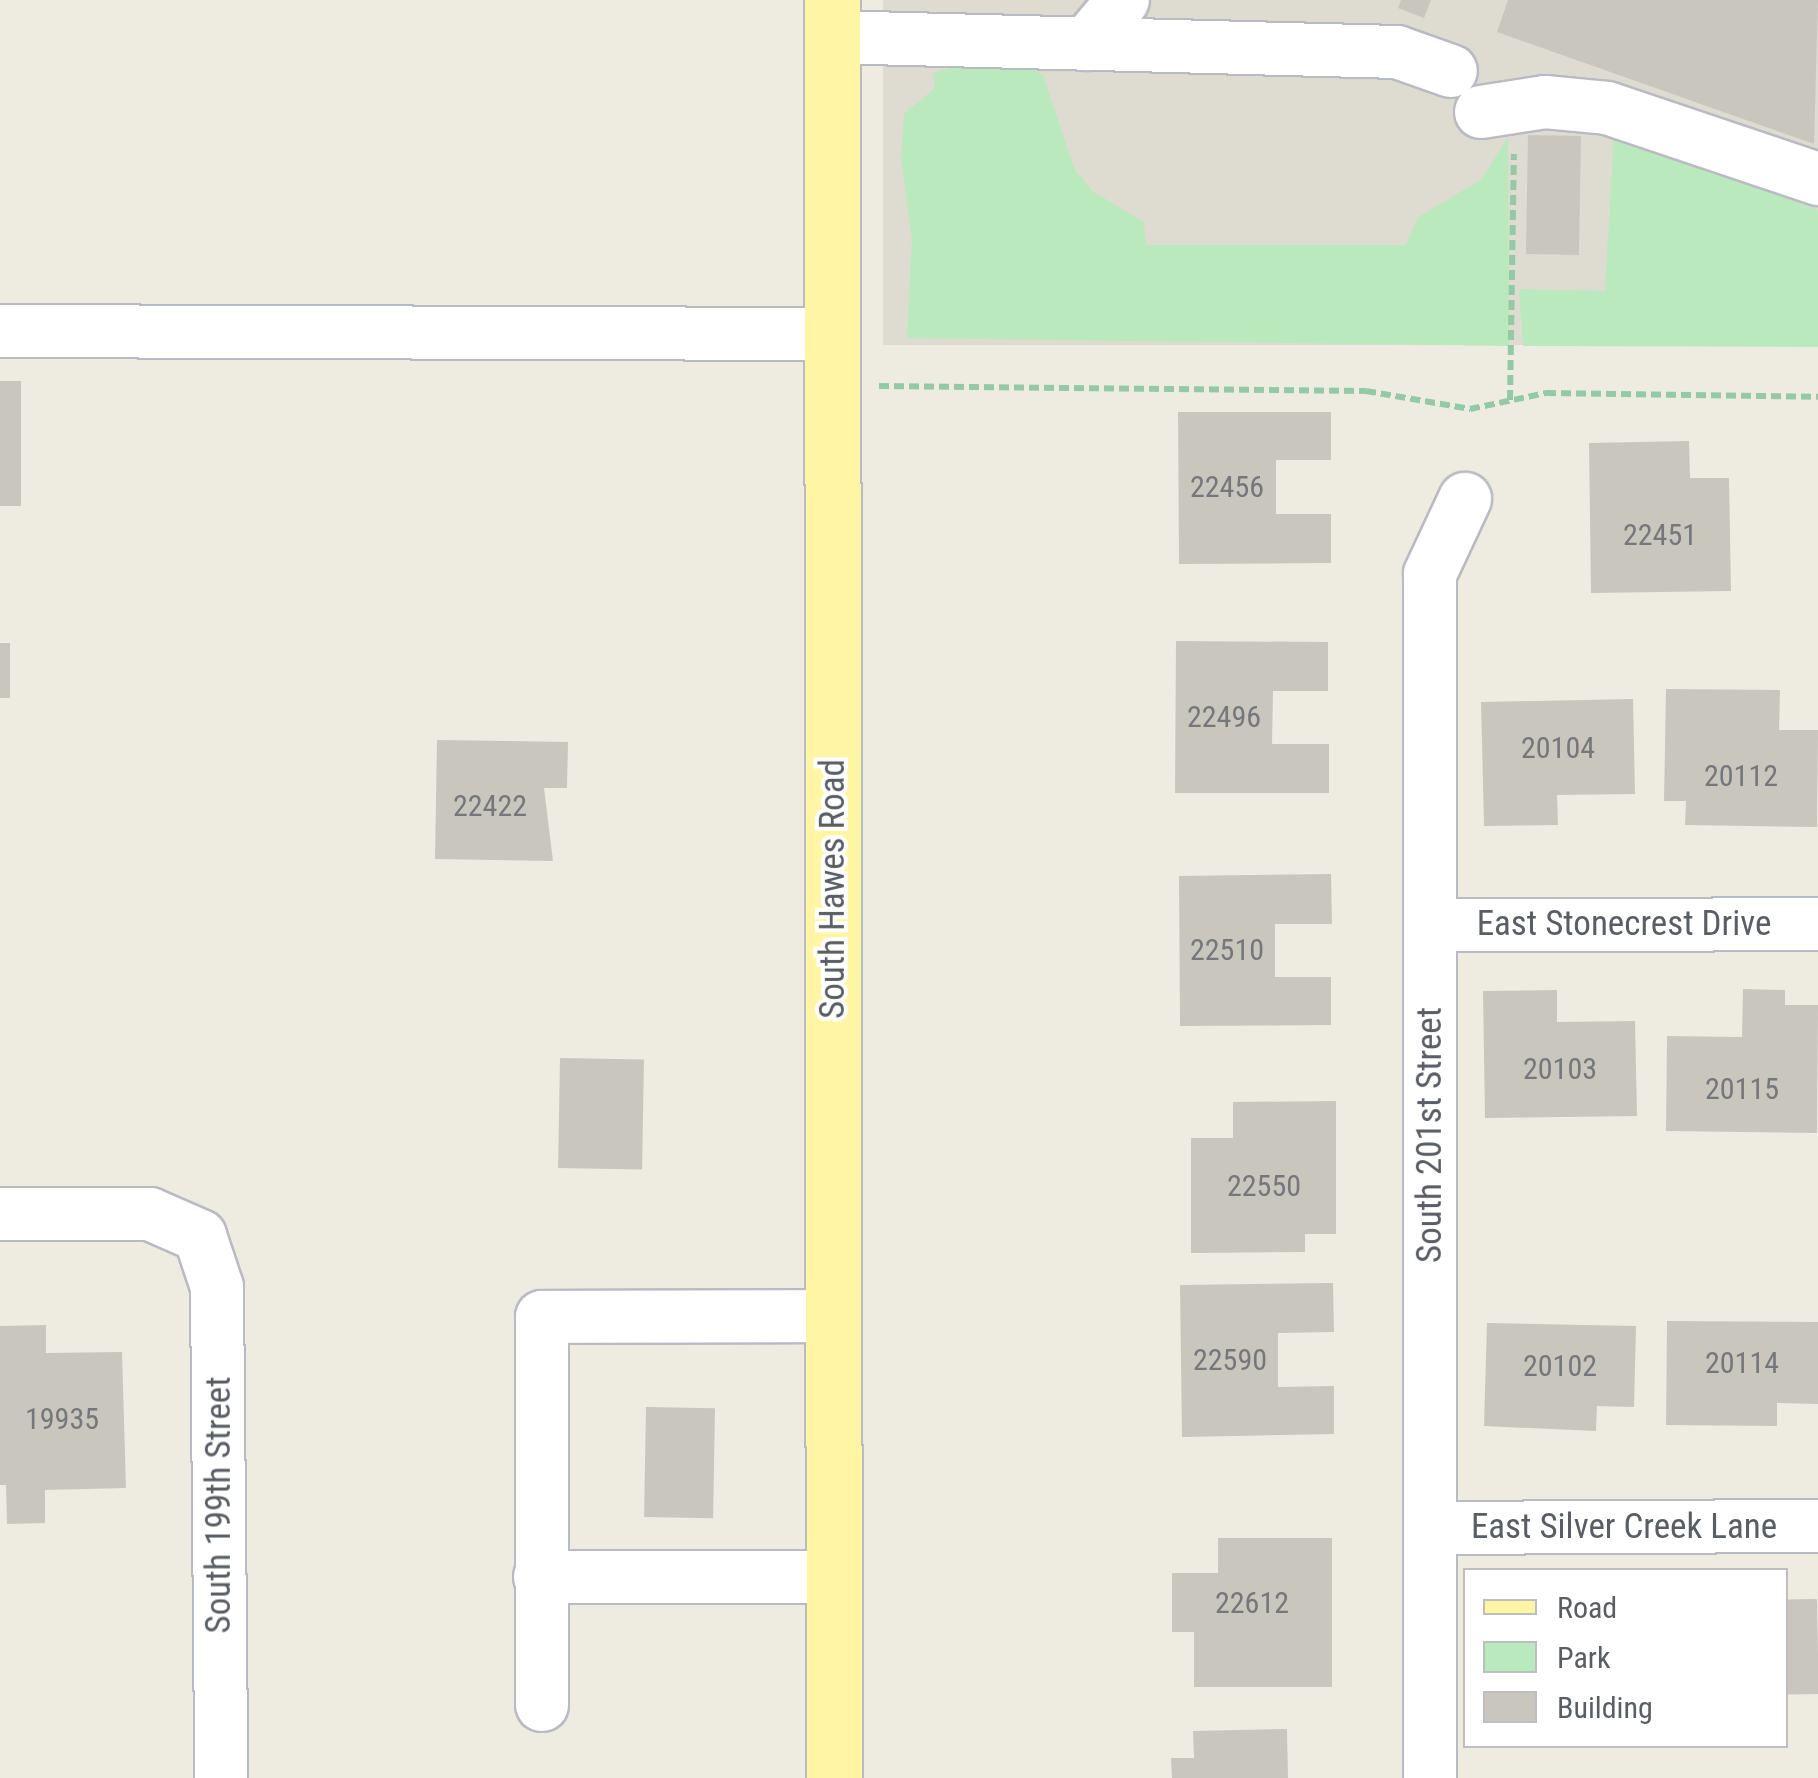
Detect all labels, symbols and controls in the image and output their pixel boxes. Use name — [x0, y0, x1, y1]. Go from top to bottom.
house number: 22456 — [1190, 469, 1264, 505]
house number: 22451 — [1623, 517, 1697, 553]
house number: 22496 — [1187, 699, 1261, 735]
house number: 20104 — [1521, 730, 1595, 766]
house number: 20112 — [1704, 758, 1778, 794]
street label: South Hawes Road — [812, 759, 854, 1019]
house number: 22422 — [453, 788, 527, 824]
street label: East Stonecrest Drive — [1477, 903, 1771, 945]
house number: 22510 — [1190, 932, 1264, 968]
street label: South 201st Street — [1409, 1007, 1451, 1263]
house number: 20103 — [1523, 1051, 1597, 1087]
house number: 20115 — [1705, 1071, 1779, 1107]
house number: 22550 — [1227, 1168, 1301, 1204]
house number: 22590 — [1193, 1342, 1267, 1378]
house number: 20114 — [1705, 1345, 1779, 1381]
house number: 20102 — [1523, 1348, 1597, 1384]
street label: South 199th Street — [198, 1376, 240, 1634]
house number: 19935 — [25, 1401, 99, 1437]
street label: East Silver Creek Lane — [1471, 1506, 1777, 1548]
legend — [1463, 1568, 1788, 1748]
house number: 22612 — [1215, 1585, 1289, 1621]
text: Road — [1557, 1590, 1617, 1625]
text: Park — [1557, 1640, 1611, 1675]
text: Building — [1557, 1690, 1653, 1725]

